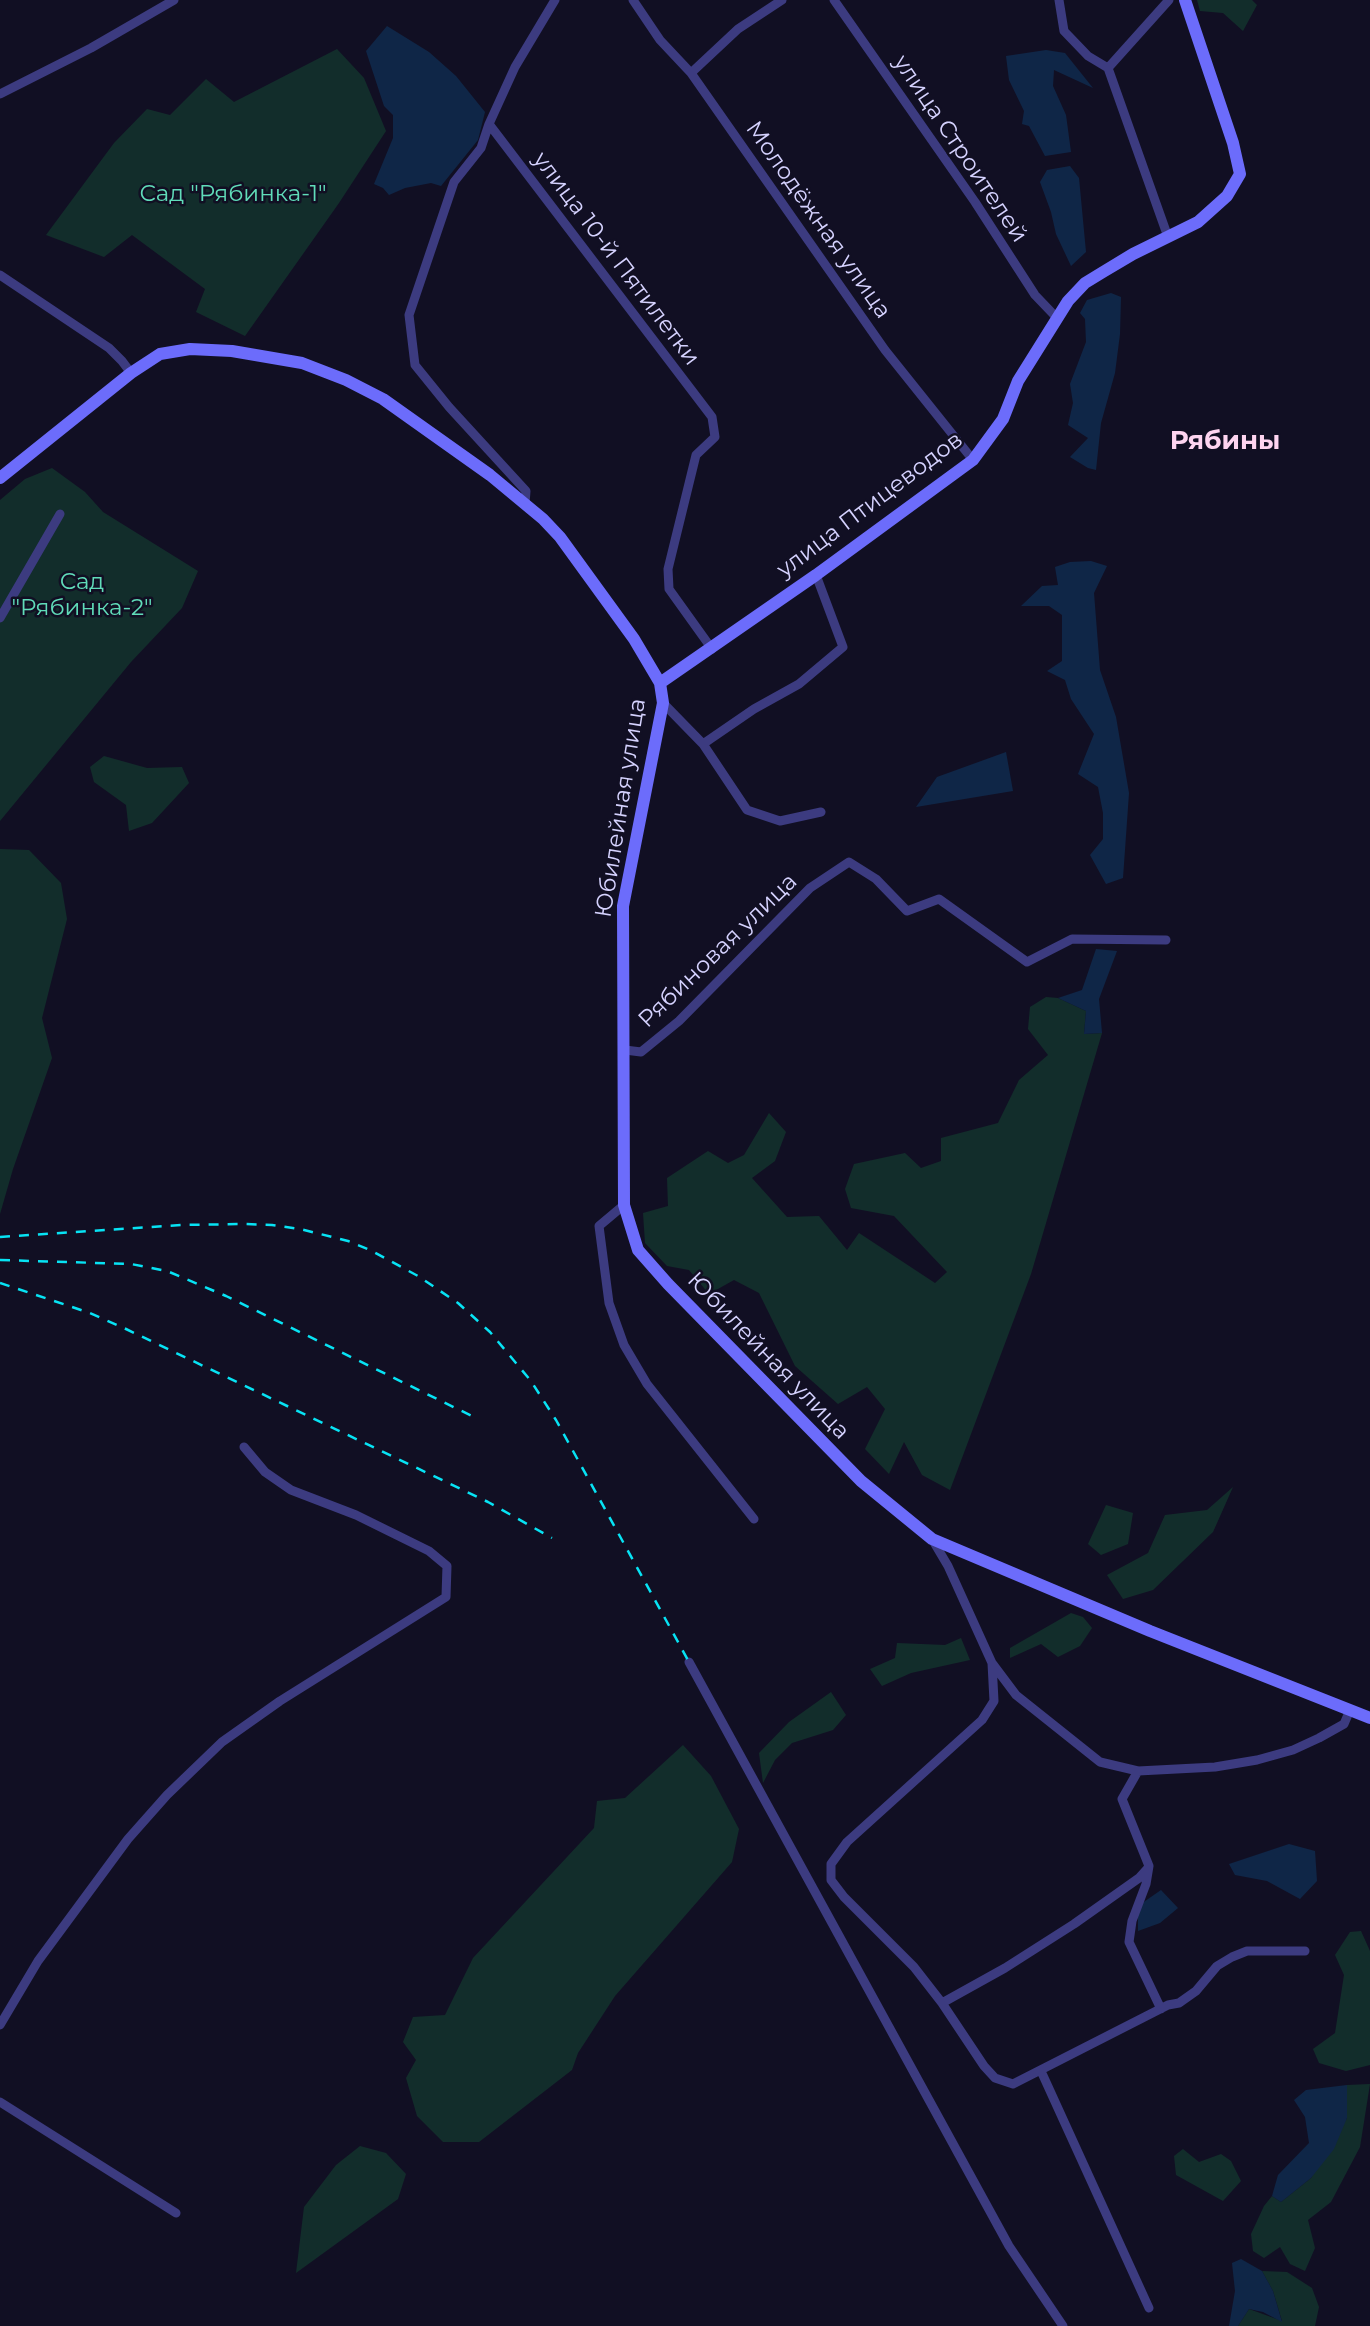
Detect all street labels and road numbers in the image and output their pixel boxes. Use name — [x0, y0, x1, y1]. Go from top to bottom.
street label: улица Строителей — [887, 50, 1033, 248]
street label: Молодёжная улица — [739, 116, 897, 324]
street label: улица 10-й Пятилетки — [527, 147, 705, 371]
street label: улица Птицеводов — [772, 426, 968, 584]
street label: Юбилейная улица — [590, 697, 652, 919]
street label: Рябиновая улица — [633, 868, 803, 1034]
street label: Юбилейная улица — [681, 1267, 855, 1445]

